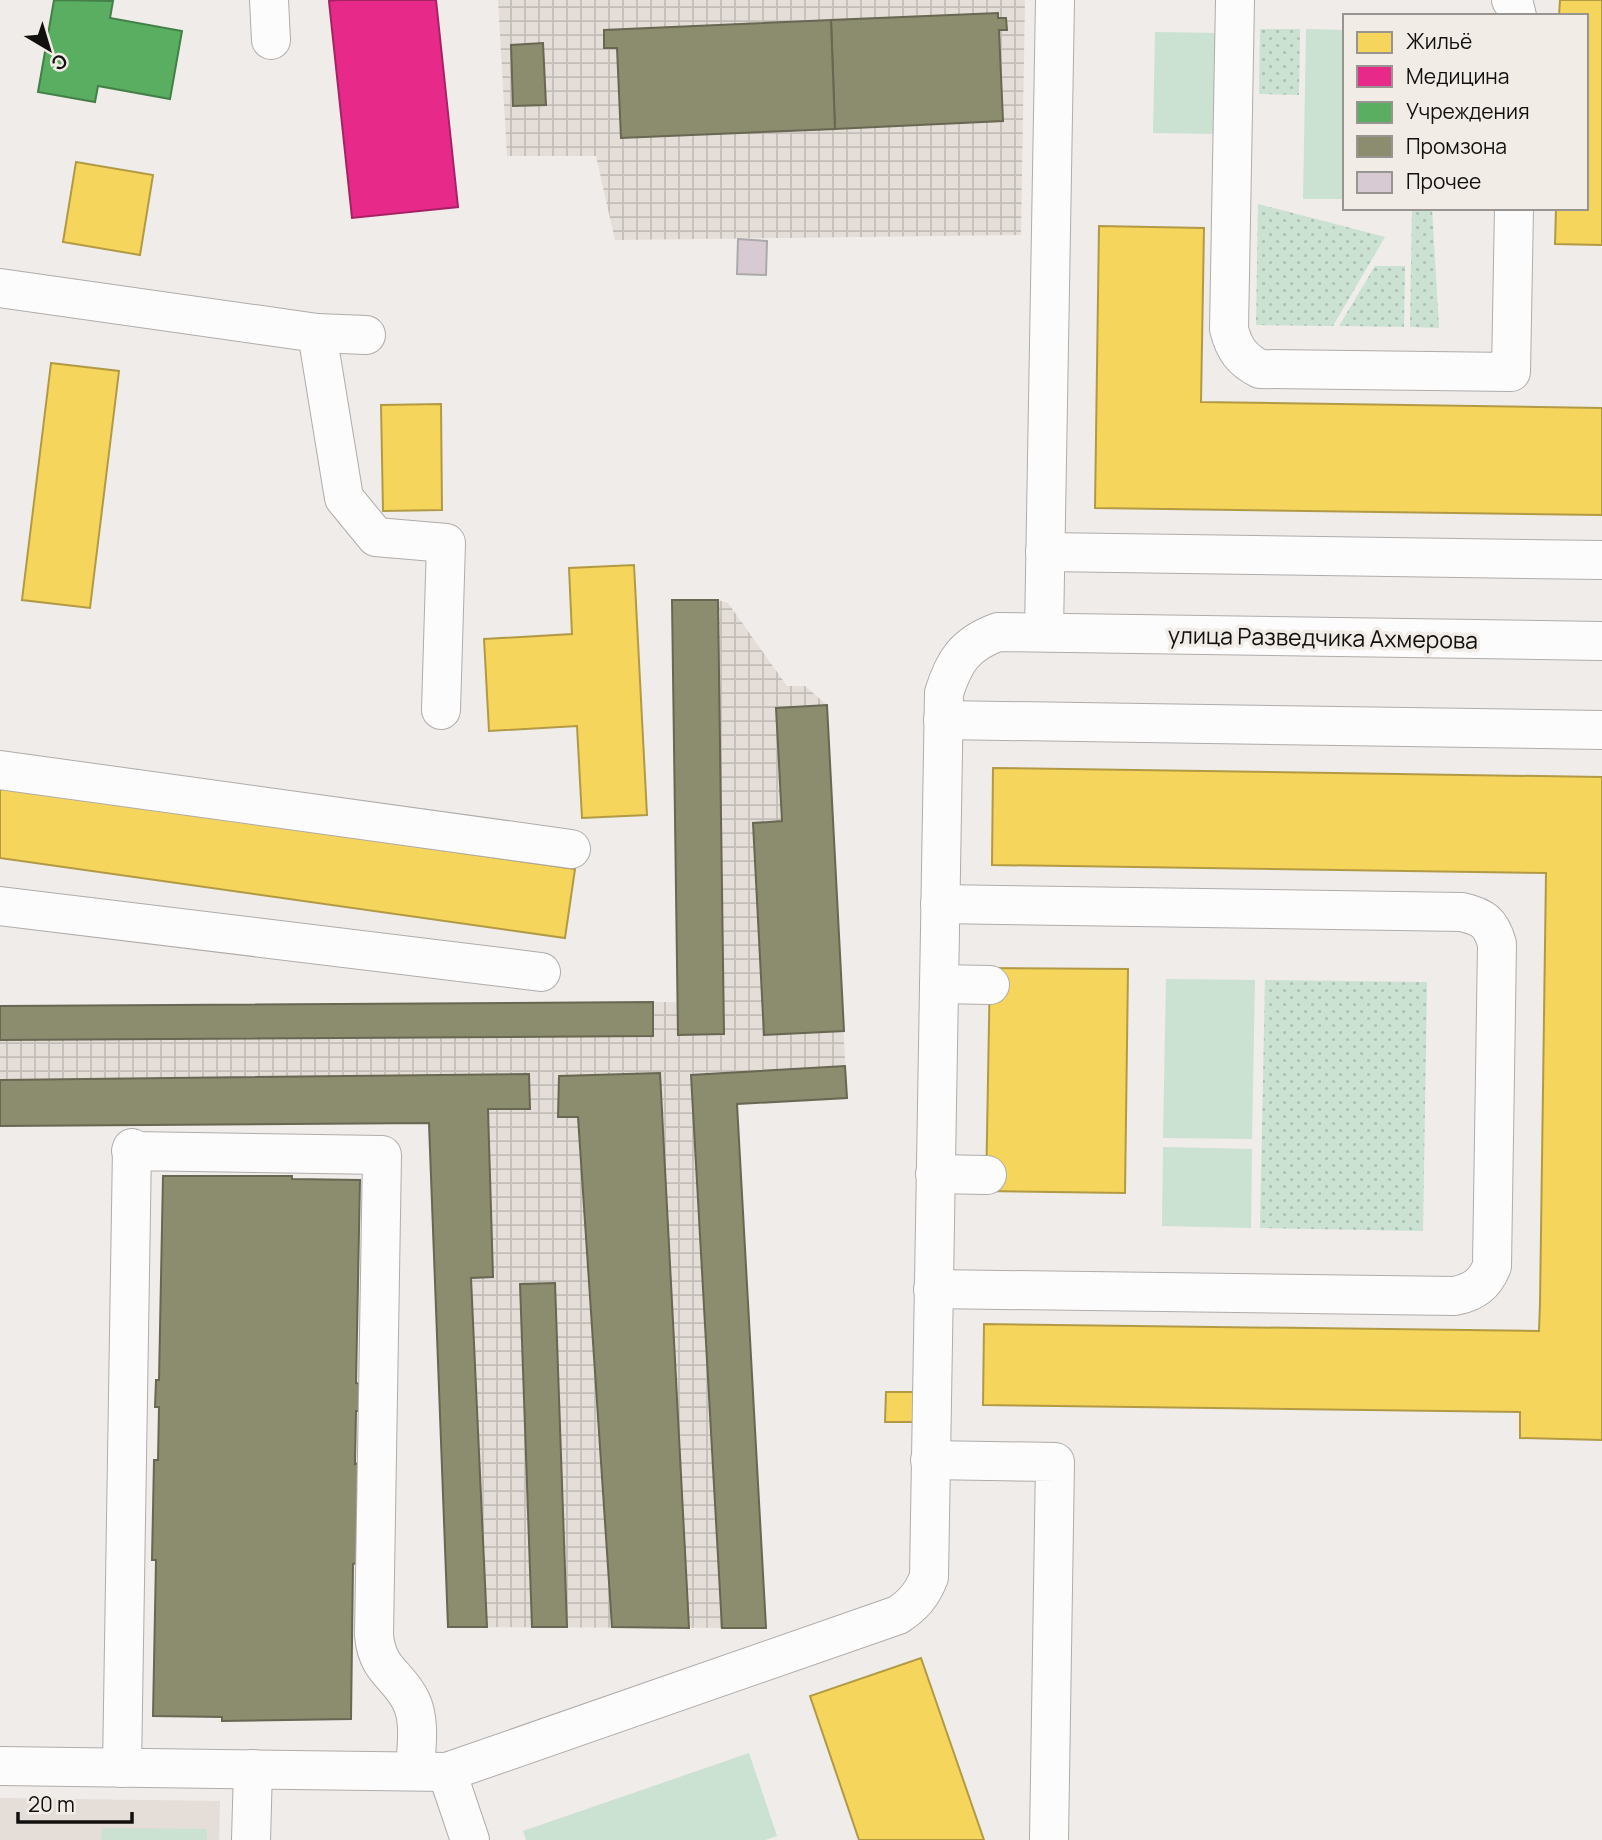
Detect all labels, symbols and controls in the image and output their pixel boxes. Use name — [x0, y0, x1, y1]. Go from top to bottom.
north arrow — [14, 14, 84, 84]
legend — [1343, 14, 1588, 210]
text: Жильё — [1406, 27, 1472, 55]
text: С — [46, 48, 73, 77]
text: Медицина — [1406, 62, 1509, 90]
text: Учреждения — [1406, 97, 1530, 125]
text: Промзона — [1406, 132, 1507, 160]
text: Прочее — [1406, 167, 1481, 195]
street label: улица Разведчика Ахмерова — [1168, 618, 1478, 656]
scale bar — [18, 1780, 131, 1824]
text: 20 m — [28, 1790, 75, 1818]

